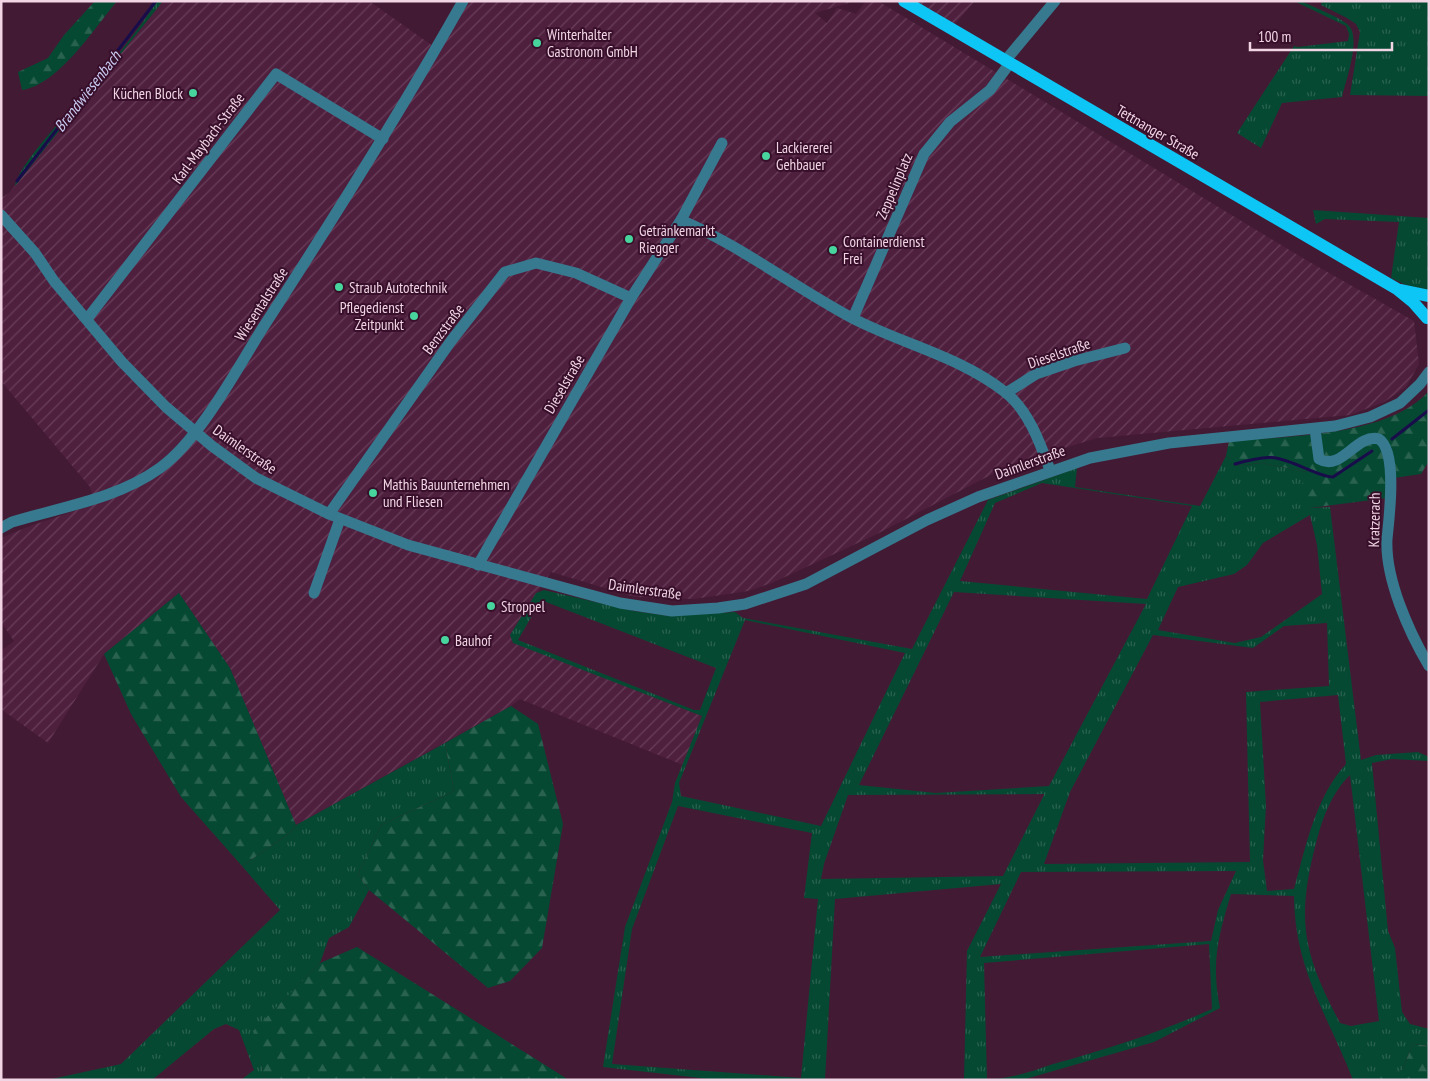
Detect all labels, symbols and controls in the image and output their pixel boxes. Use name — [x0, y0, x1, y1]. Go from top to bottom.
scale bar — [1250, 20, 1392, 52]
place label: Winterhalter Gastronom GmbH — [547, 25, 638, 61]
text: 100 m — [1258, 27, 1291, 46]
marker: Winterhalter Gastronom GmbH — [531, 37, 543, 49]
water label: Brandwiesenbach — [49, 46, 125, 135]
place label: Küchen Block — [113, 84, 183, 103]
marker: Küchen Block — [187, 87, 199, 99]
street label: Karl-Maybach-Straße — [168, 89, 248, 187]
street label: Tettnanger Straße — [1113, 101, 1203, 163]
place label: Lackiererei Gehbauer — [776, 138, 833, 174]
marker: Lackiererei Gehbauer — [760, 150, 772, 162]
street label: Zeppelinplatz — [872, 150, 916, 222]
place label: Getränkemarkt Riegger — [639, 221, 715, 257]
place label: Containerdienst Frei — [843, 232, 925, 268]
marker: Getränkemarkt Riegger — [623, 233, 635, 245]
marker: Containerdienst Frei — [827, 244, 839, 256]
street label: Wiesentalstraße — [230, 264, 292, 344]
place label: Straub Autotechnik — [349, 278, 447, 297]
marker: Straub Autotechnik — [333, 281, 345, 293]
place label: Pflegedienst Zeitpunkt — [340, 298, 404, 334]
street label: Benzstraße — [418, 300, 468, 358]
marker: Pflegedienst Zeitpunkt — [408, 310, 420, 322]
street label: Dieselstraße — [1025, 333, 1093, 373]
street label: Dieselstraße — [540, 351, 588, 417]
street label: Daimlerstraße — [209, 420, 281, 478]
street label: Daimlerstraße — [992, 441, 1068, 483]
place label: Mathis Bauunternehmen und Fliesen — [383, 475, 510, 511]
marker: Mathis Bauunternehmen und Fliesen — [367, 487, 379, 499]
street label: Kratzerach — [1364, 492, 1384, 548]
street label: Daimlerstraße — [607, 574, 683, 604]
place label: Stroppel — [501, 597, 545, 616]
marker: Stroppel — [485, 600, 497, 612]
place label: Bauhof — [455, 631, 493, 650]
marker: Bauhof — [439, 634, 451, 646]

